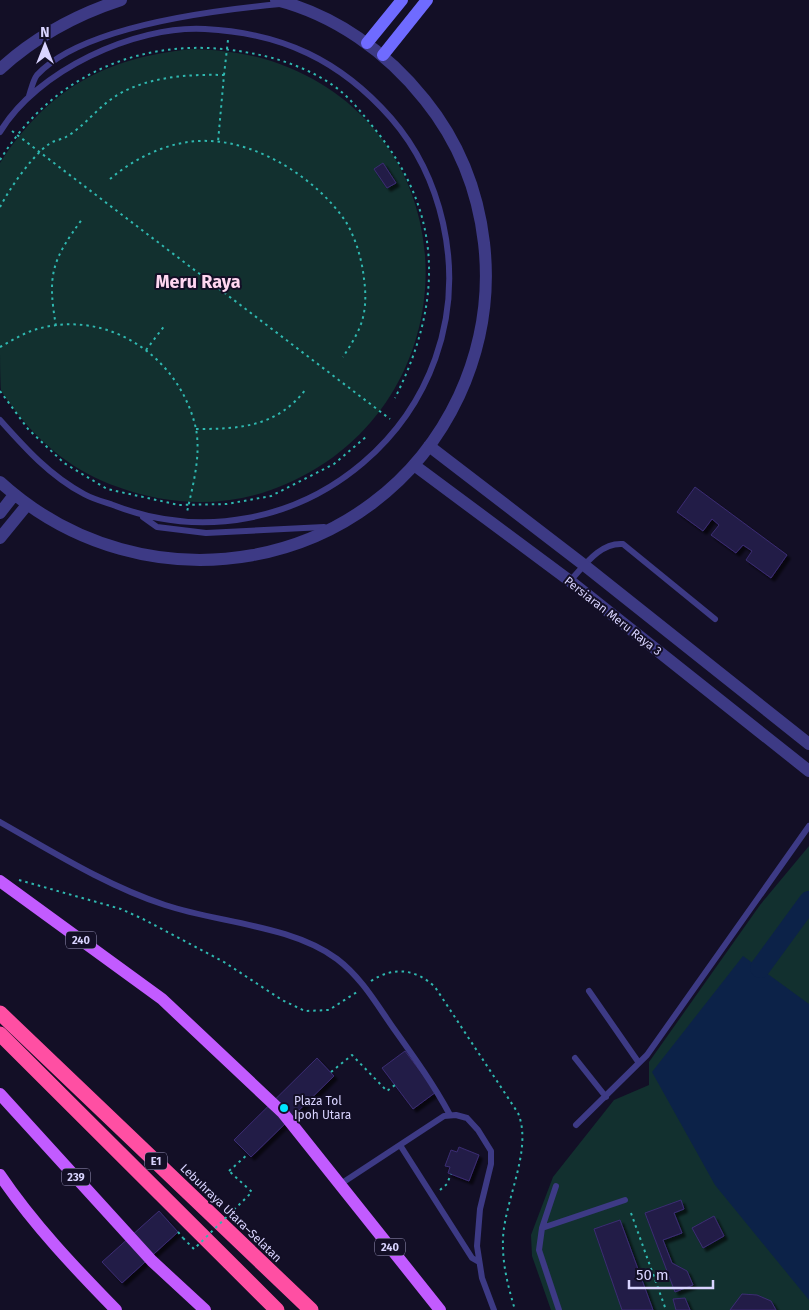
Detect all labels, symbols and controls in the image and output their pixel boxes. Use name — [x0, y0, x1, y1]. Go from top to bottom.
north arrow — [20, 20, 70, 70]
text: N — [40, 24, 50, 41]
district label: Meru Raya — [155, 271, 241, 293]
street label: Persiaran Meru Raya 3 — [562, 574, 664, 658]
road number: 240 — [66, 932, 96, 948]
place label: Plaza Tol Ipoh Utara — [294, 1094, 351, 1122]
marker: Plaza Tol Ipoh Utara — [278, 1102, 290, 1114]
road number: E1 — [145, 1152, 167, 1170]
street label: Lebuhraya Utara–Selatan — [177, 1161, 285, 1265]
road number: 239 — [62, 1168, 90, 1186]
road number: 240 — [375, 1238, 405, 1256]
scale bar — [629, 1258, 713, 1290]
text: 50 m — [636, 1266, 669, 1284]

